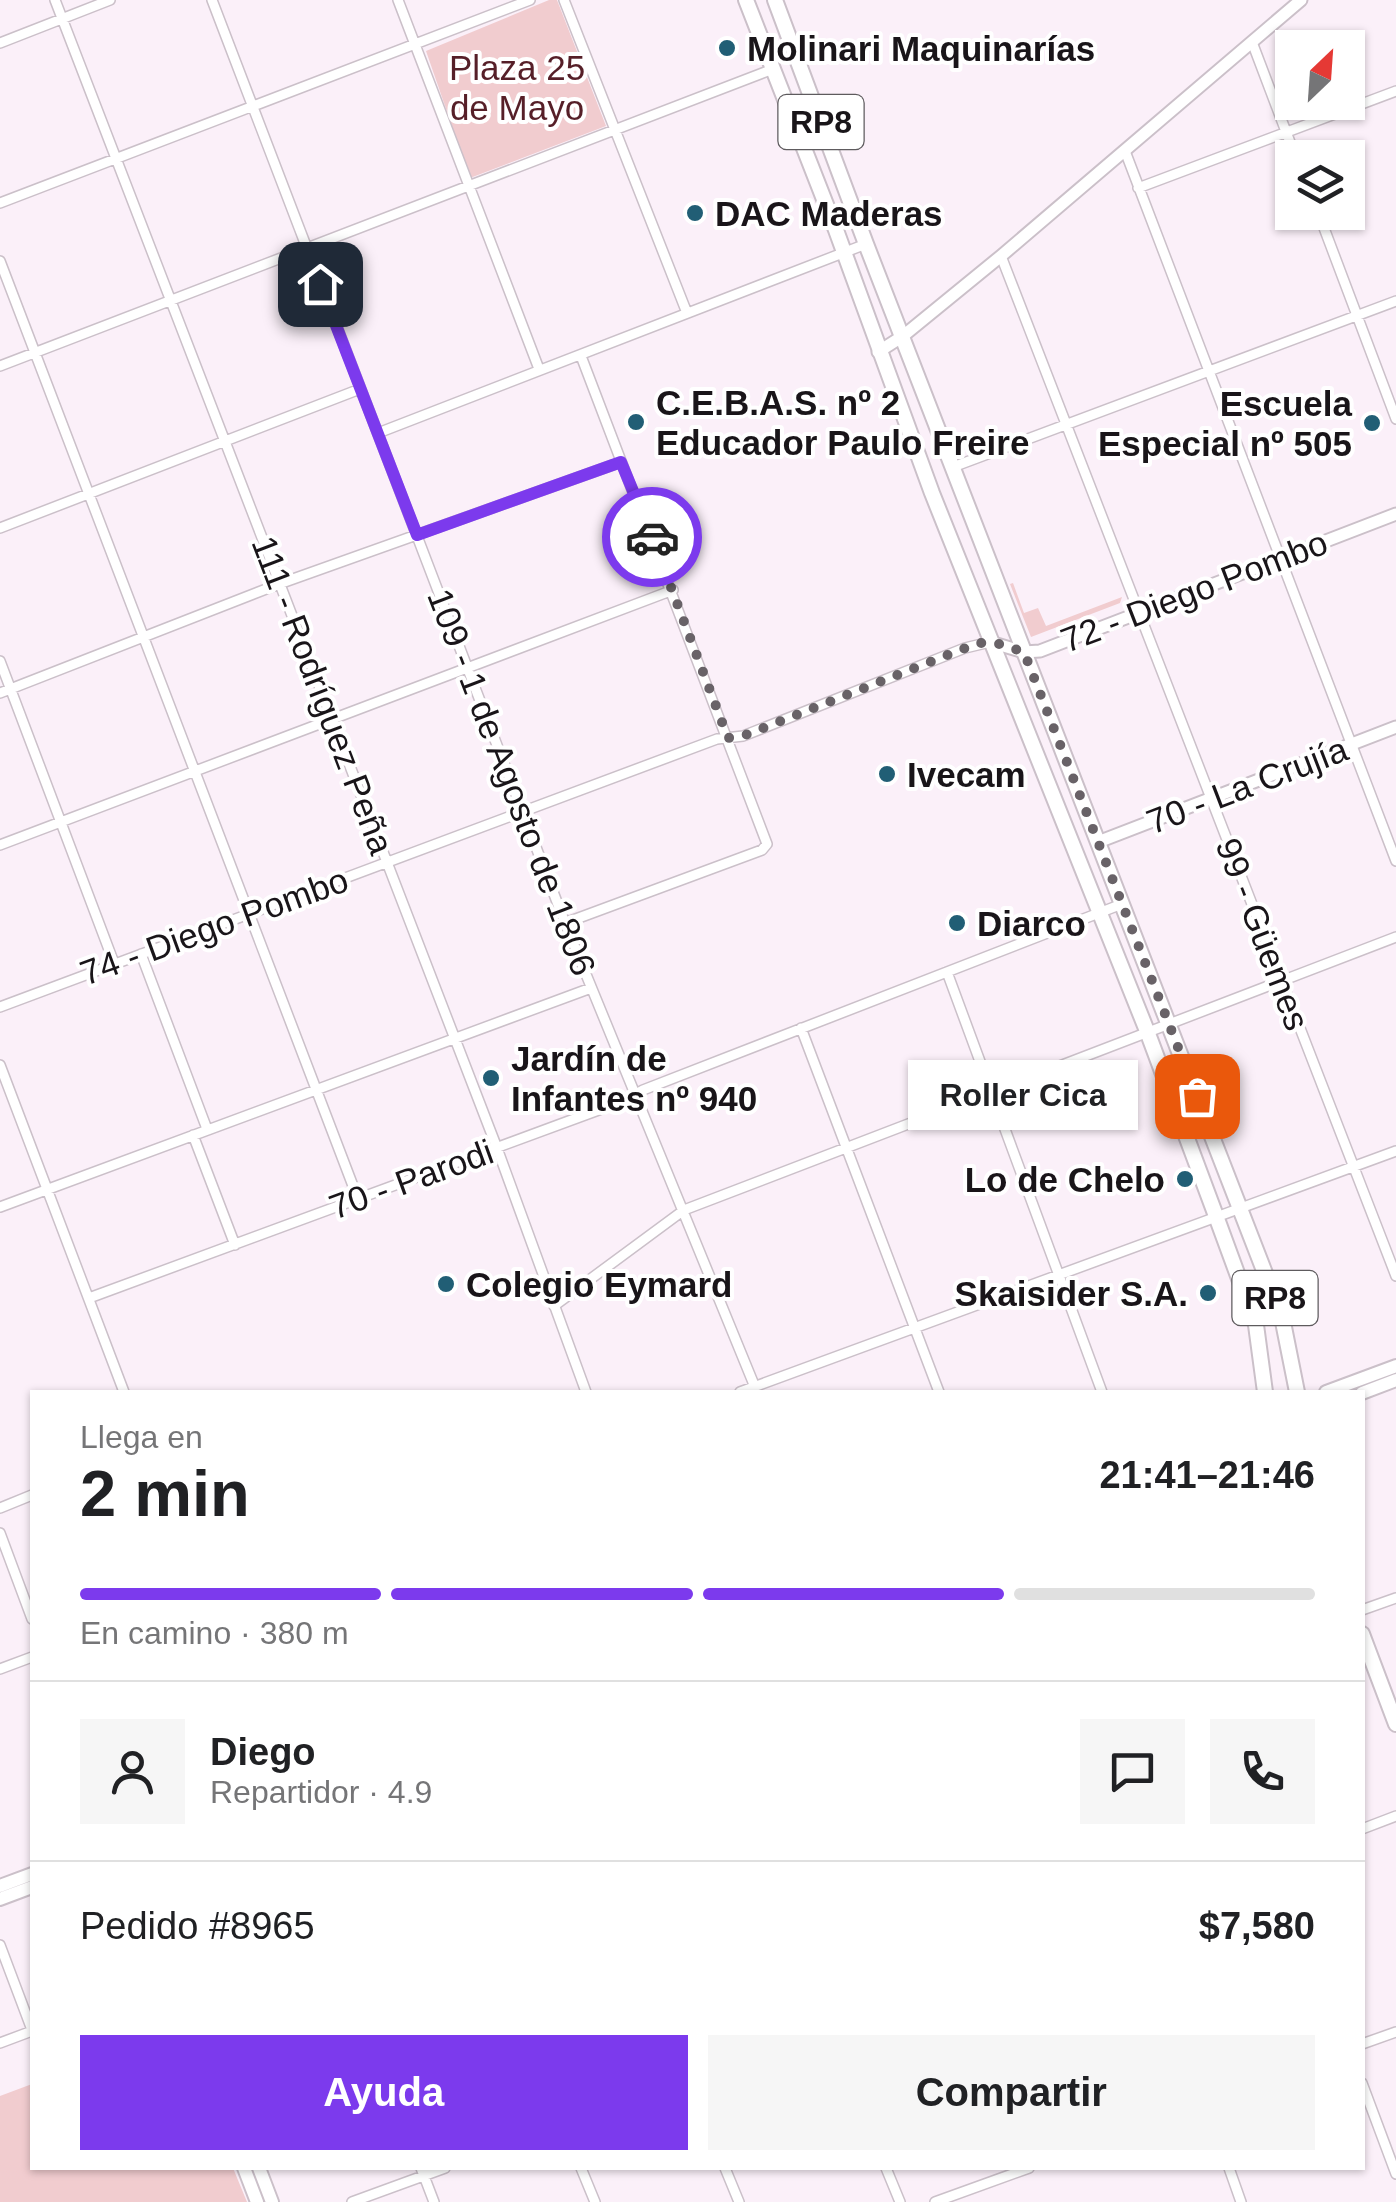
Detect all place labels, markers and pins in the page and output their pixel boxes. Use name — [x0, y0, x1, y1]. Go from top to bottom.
place label: Molinari Maquinarías — [747, 29, 1095, 68]
marker: Molinari Maquinarías — [716, 37, 738, 59]
place label: DAC Maderas — [715, 194, 943, 233]
marker: DAC Maderas — [684, 202, 706, 224]
pin — [278, 242, 363, 327]
place label: C.E.B.A.S. nº 2 Educador Paulo Freire — [656, 383, 1029, 462]
place label: Escuela Especial nº 505 — [1098, 384, 1353, 463]
marker: C.E.B.A.S. nº 2 Educador Paulo Freire — [625, 411, 647, 433]
marker: Escuela Especial nº 505 — [1361, 412, 1383, 434]
place label: Ivecam — [907, 755, 1026, 794]
marker: Ivecam — [876, 763, 898, 785]
place label: Diarco — [977, 904, 1086, 943]
marker: Diarco — [946, 912, 968, 934]
place label: Jardín de Infantes nº 940 — [511, 1039, 757, 1118]
pin — [1155, 1054, 1240, 1139]
callout: Roller Cica — [907, 1061, 1137, 1131]
marker: Jardín de Infantes nº 940 — [480, 1067, 502, 1089]
place label: Lo de Chelo — [965, 1160, 1165, 1199]
marker: Lo de Chelo — [1174, 1168, 1196, 1190]
place label: Colegio Eymard — [466, 1265, 732, 1304]
marker: Colegio Eymard — [435, 1273, 457, 1295]
place label: Skaisider S.A. — [955, 1274, 1188, 1313]
marker: Skaisider S.A. — [1197, 1282, 1219, 1304]

